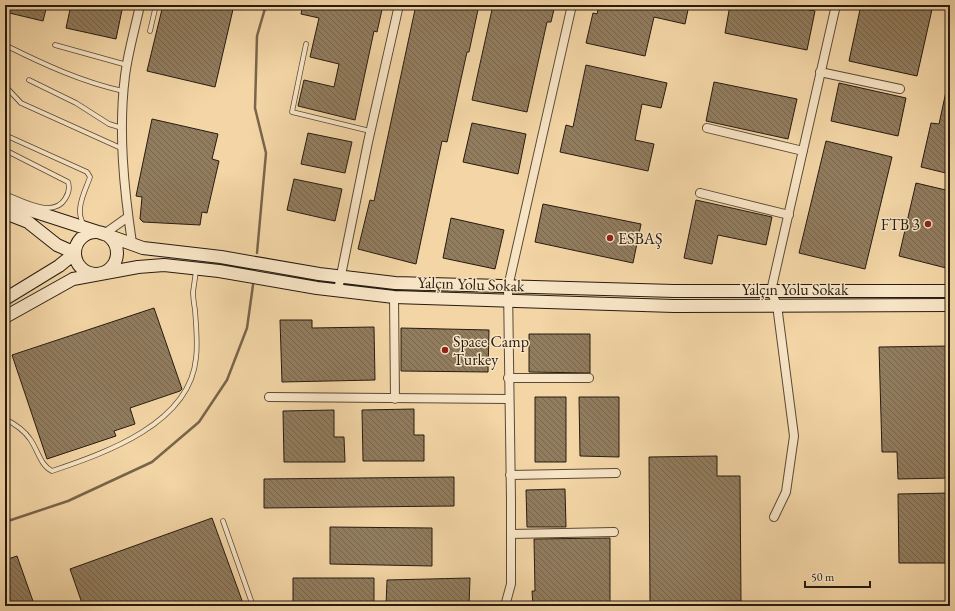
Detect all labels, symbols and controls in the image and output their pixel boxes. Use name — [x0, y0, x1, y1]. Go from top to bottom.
place label: FTB 3 — [881, 214, 920, 235]
marker: FTB 3 — [923, 219, 933, 229]
place label: ESBAŞ — [618, 228, 662, 249]
marker: ESBAŞ — [605, 233, 615, 243]
street label: Yalçın Yolu Sokak — [417, 272, 525, 296]
street label: Yalçın Yolu Sokak — [741, 279, 849, 300]
place label: Space Camp Turkey — [453, 331, 529, 370]
marker: Space Camp Turkey — [440, 345, 450, 355]
scale bar — [805, 563, 870, 589]
text: 50 m — [811, 569, 835, 585]

